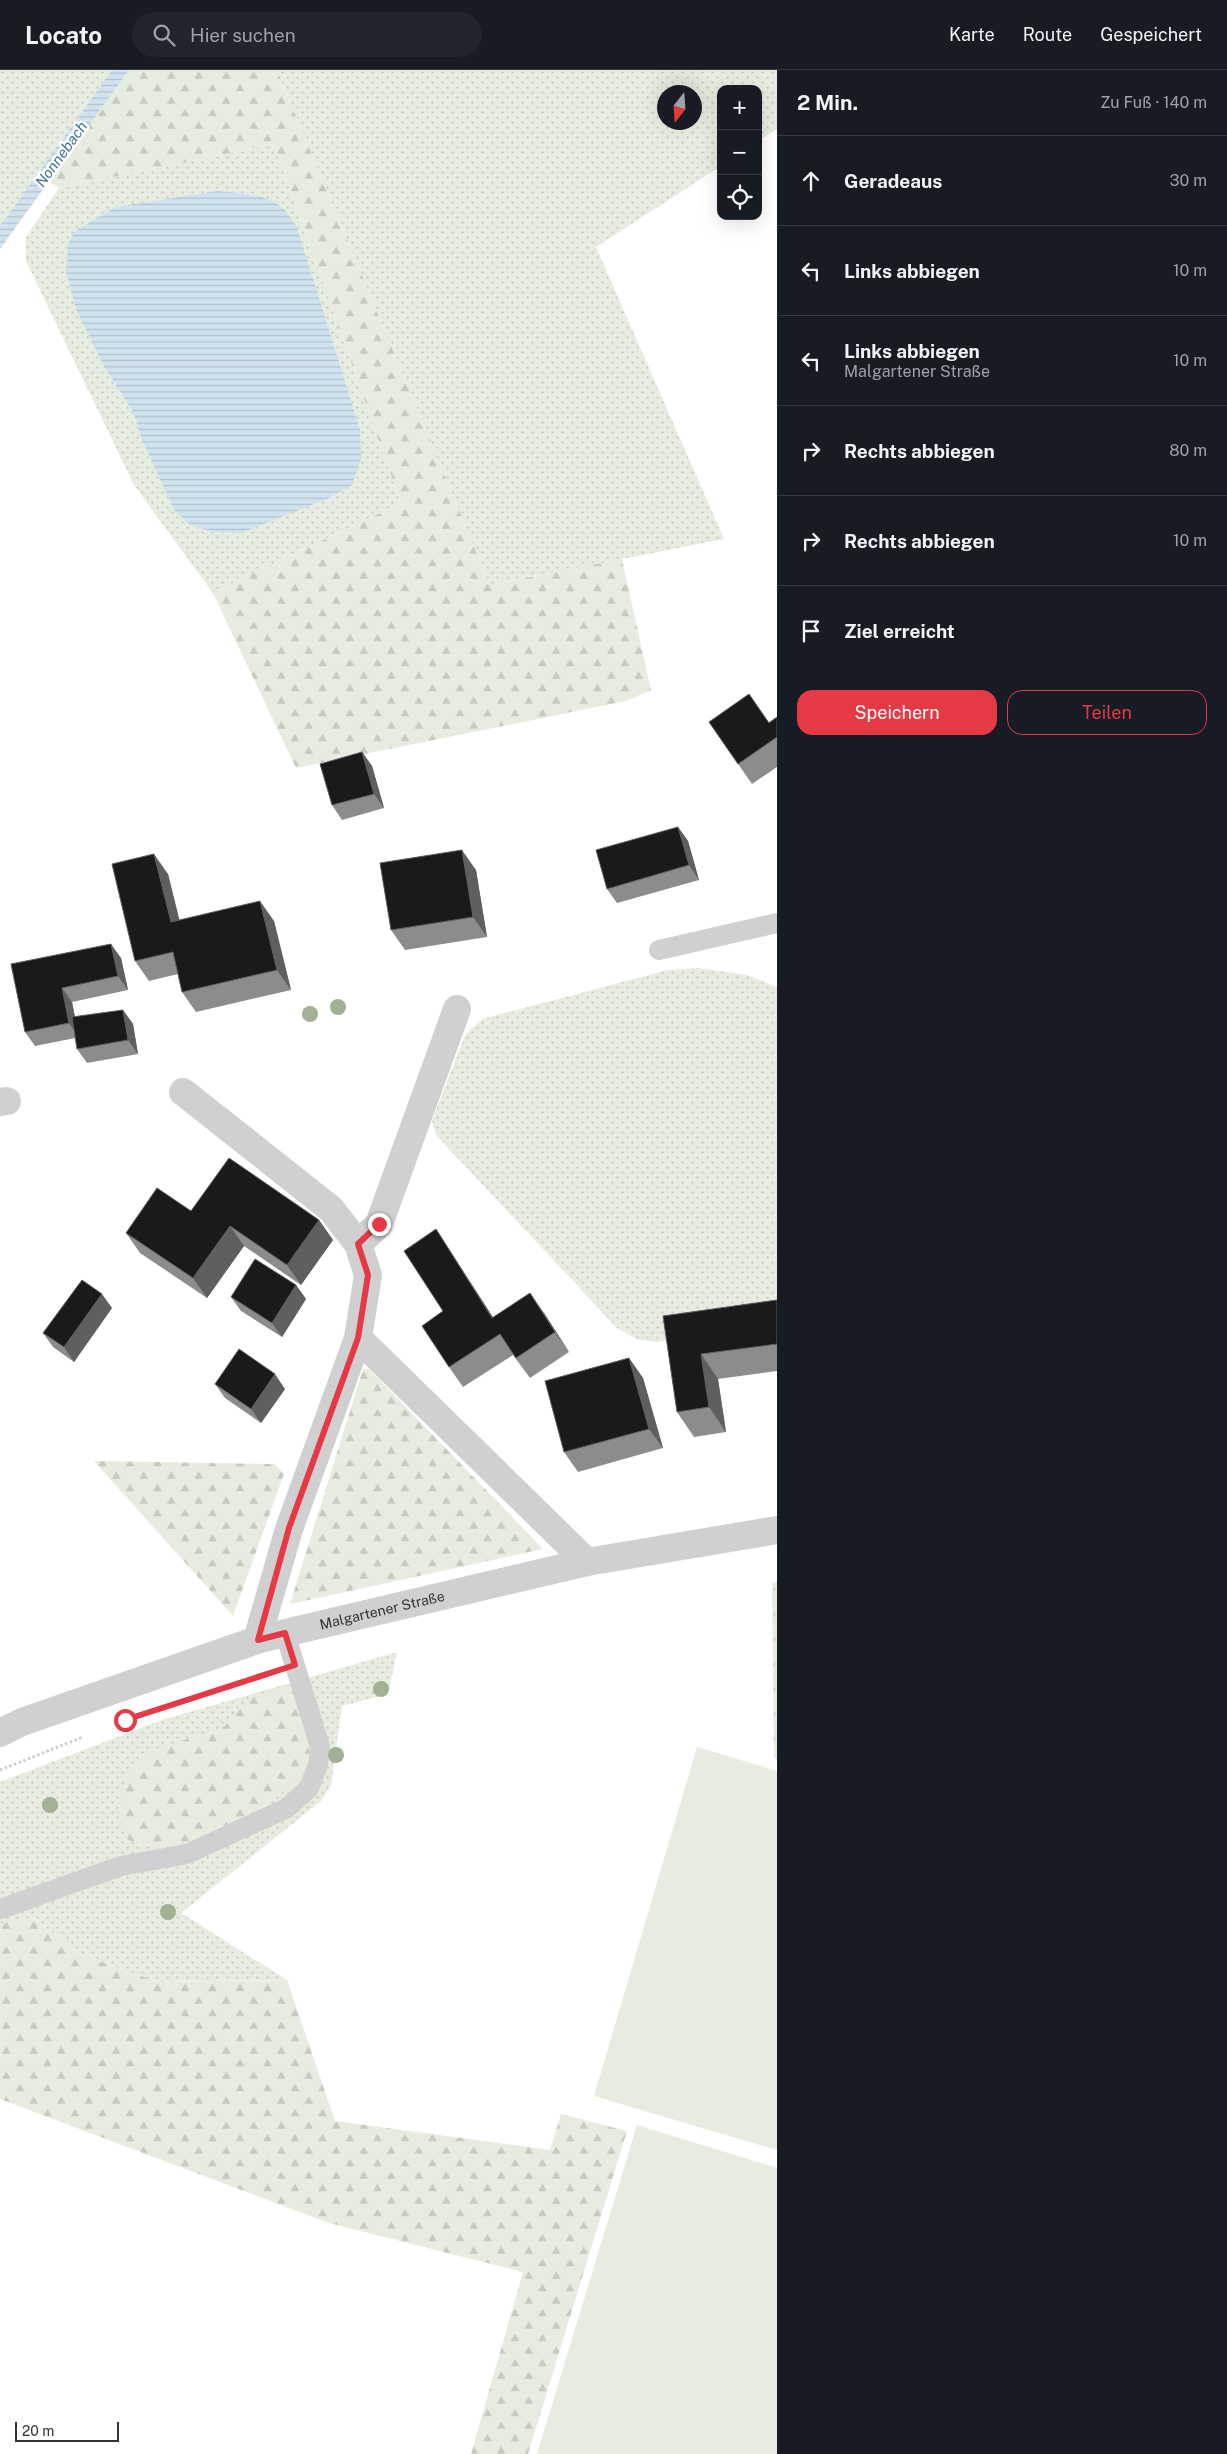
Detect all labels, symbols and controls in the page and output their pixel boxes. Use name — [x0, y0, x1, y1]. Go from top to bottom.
search box — [132, 12, 482, 57]
text: Locato — [25, 21, 102, 49]
icon: search — [150, 21, 178, 49]
text: Hier suchen — [190, 24, 296, 46]
text: Karte — [949, 24, 995, 45]
text: Route — [1023, 24, 1072, 45]
text: Gespeichert — [1100, 24, 1202, 45]
north arrow — [657, 85, 702, 130]
map controls — [717, 85, 762, 220]
button: + — [717, 85, 762, 130]
text: 2 Min. — [797, 90, 858, 115]
text: Zu Fuß · 140 m — [1100, 93, 1207, 112]
water label: Nonnebach — [32, 118, 90, 190]
button: − — [717, 130, 762, 175]
icon: ahead — [797, 167, 825, 195]
text: Geradeaus — [844, 170, 942, 192]
text: 30 m — [1170, 171, 1207, 190]
button: locate — [717, 175, 762, 220]
icon: left — [797, 257, 825, 285]
text: Links abbiegen — [844, 260, 980, 282]
text: 10 m — [1173, 261, 1207, 280]
text: Links abbiegen — [844, 340, 980, 362]
icon: left — [797, 347, 825, 375]
text: 10 m — [1173, 351, 1207, 370]
text: Malgartener Straße — [844, 362, 990, 381]
icon: right — [797, 437, 825, 465]
text: Rechts abbiegen — [844, 440, 995, 462]
text: 80 m — [1169, 441, 1207, 460]
icon: right — [797, 527, 825, 555]
text: Rechts abbiegen — [844, 530, 995, 552]
text: 10 m — [1173, 531, 1207, 550]
icon: arrive — [797, 617, 825, 645]
text: Ziel erreicht — [844, 620, 955, 642]
button: Speichern — [797, 690, 997, 735]
button: Teilen — [1007, 690, 1207, 735]
route end — [368, 1213, 391, 1236]
street label: Malgartener Straße — [318, 1588, 446, 1633]
route start — [114, 1709, 137, 1732]
scale bar — [15, 2419, 119, 2442]
text: 20 m — [22, 2423, 54, 2439]

